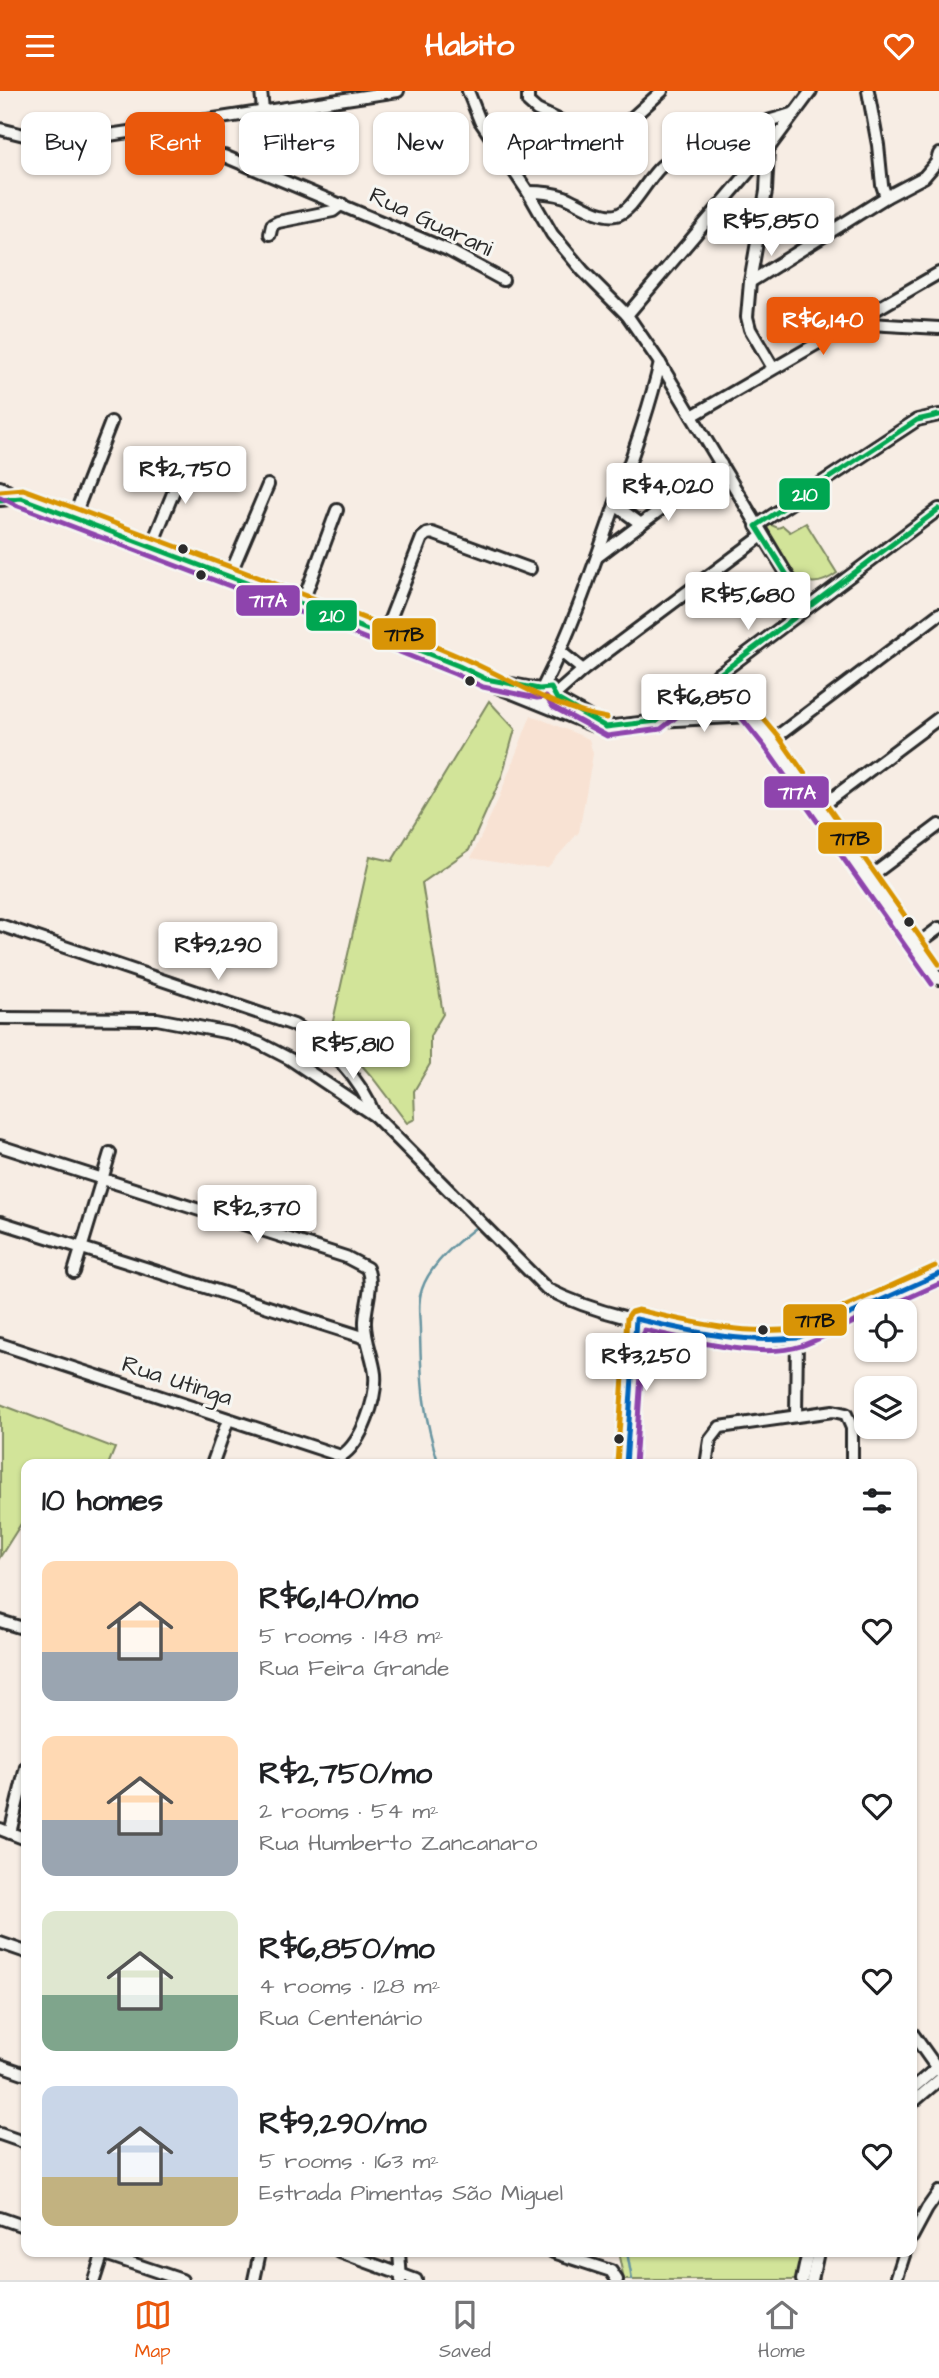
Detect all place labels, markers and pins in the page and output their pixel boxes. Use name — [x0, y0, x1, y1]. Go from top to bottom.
pin: R$5,850 — [706, 199, 836, 258]
pin: R$6,140 — [758, 297, 888, 357]
pin: R$2,750 — [120, 447, 250, 506]
pin: R$4,020 — [603, 463, 733, 523]
unlabelled marker — [176, 542, 190, 556]
unlabelled marker — [194, 568, 208, 582]
pin: R$5,680 — [683, 573, 813, 632]
unlabelled marker — [463, 674, 477, 688]
pin: R$6,850 — [639, 675, 769, 734]
unlabelled marker — [902, 915, 916, 929]
pin: R$9,290 — [153, 923, 283, 982]
pin: R$5,810 — [288, 1021, 418, 1081]
pin: R$2,370 — [192, 1185, 322, 1245]
unlabelled marker — [756, 1323, 770, 1337]
pin: R$3,250 — [581, 1333, 711, 1393]
unlabelled marker — [612, 1432, 626, 1446]

